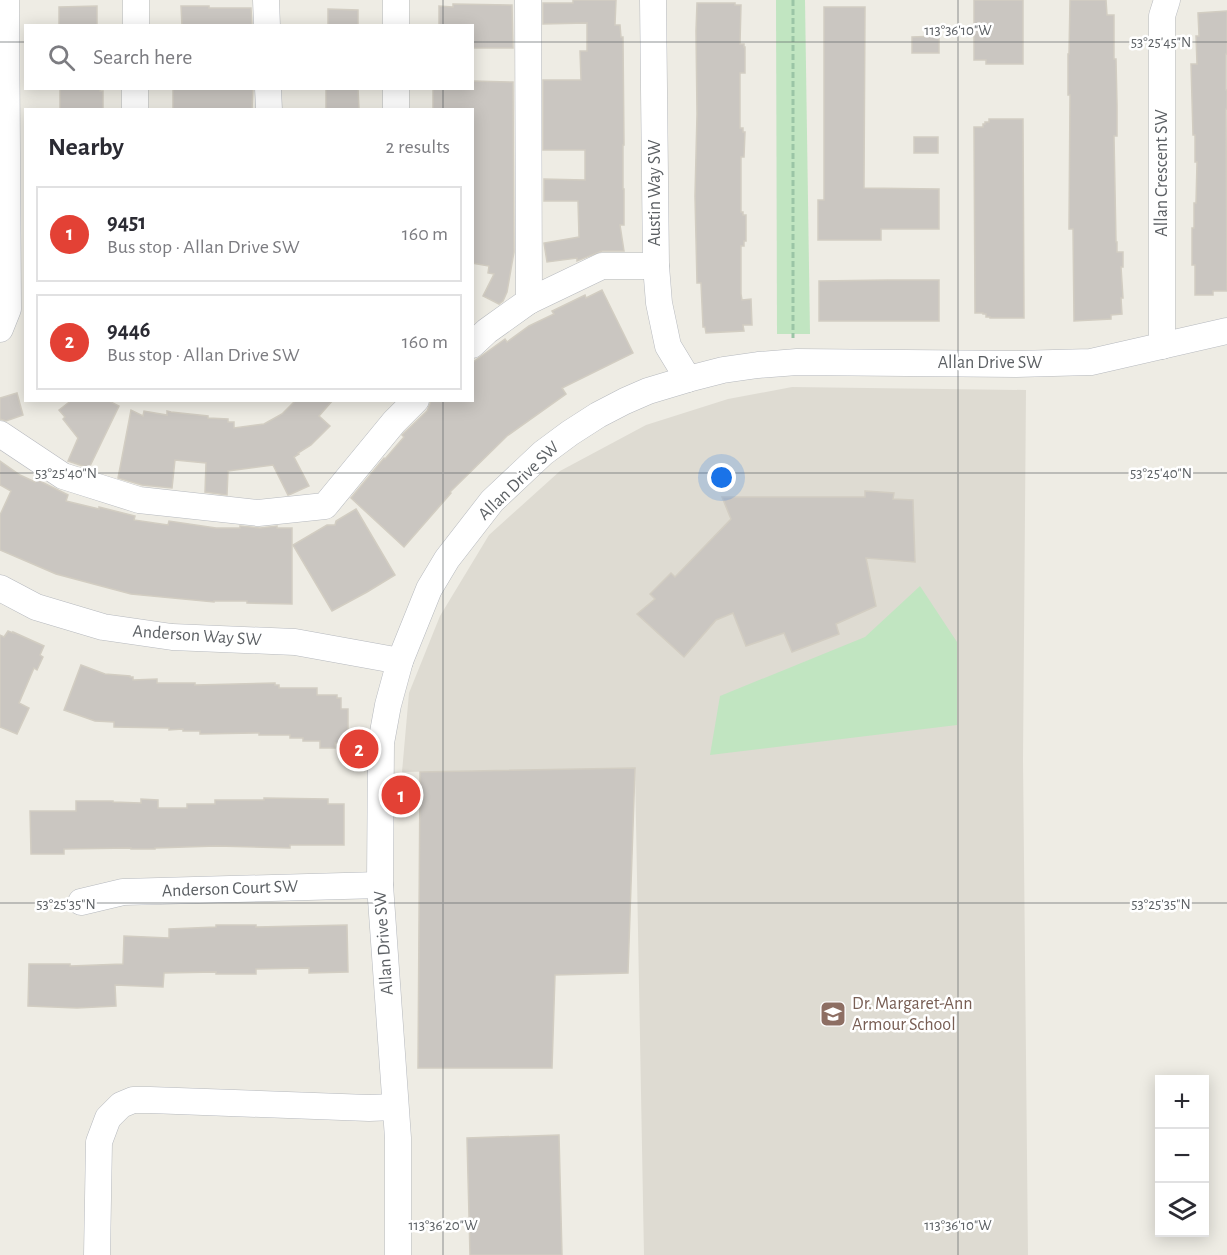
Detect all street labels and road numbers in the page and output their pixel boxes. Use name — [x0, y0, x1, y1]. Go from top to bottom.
street label: Allan Crescent SW — [1153, 109, 1171, 237]
street label: Austin Way SW — [646, 140, 664, 246]
street label: Allan Drive SW — [938, 354, 1042, 372]
street label: Allan Drive SW — [475, 438, 563, 524]
street label: Anderson Way SW — [132, 623, 262, 649]
street label: Anderson Court SW — [161, 878, 299, 900]
street label: Allan Drive SW — [371, 890, 397, 996]

